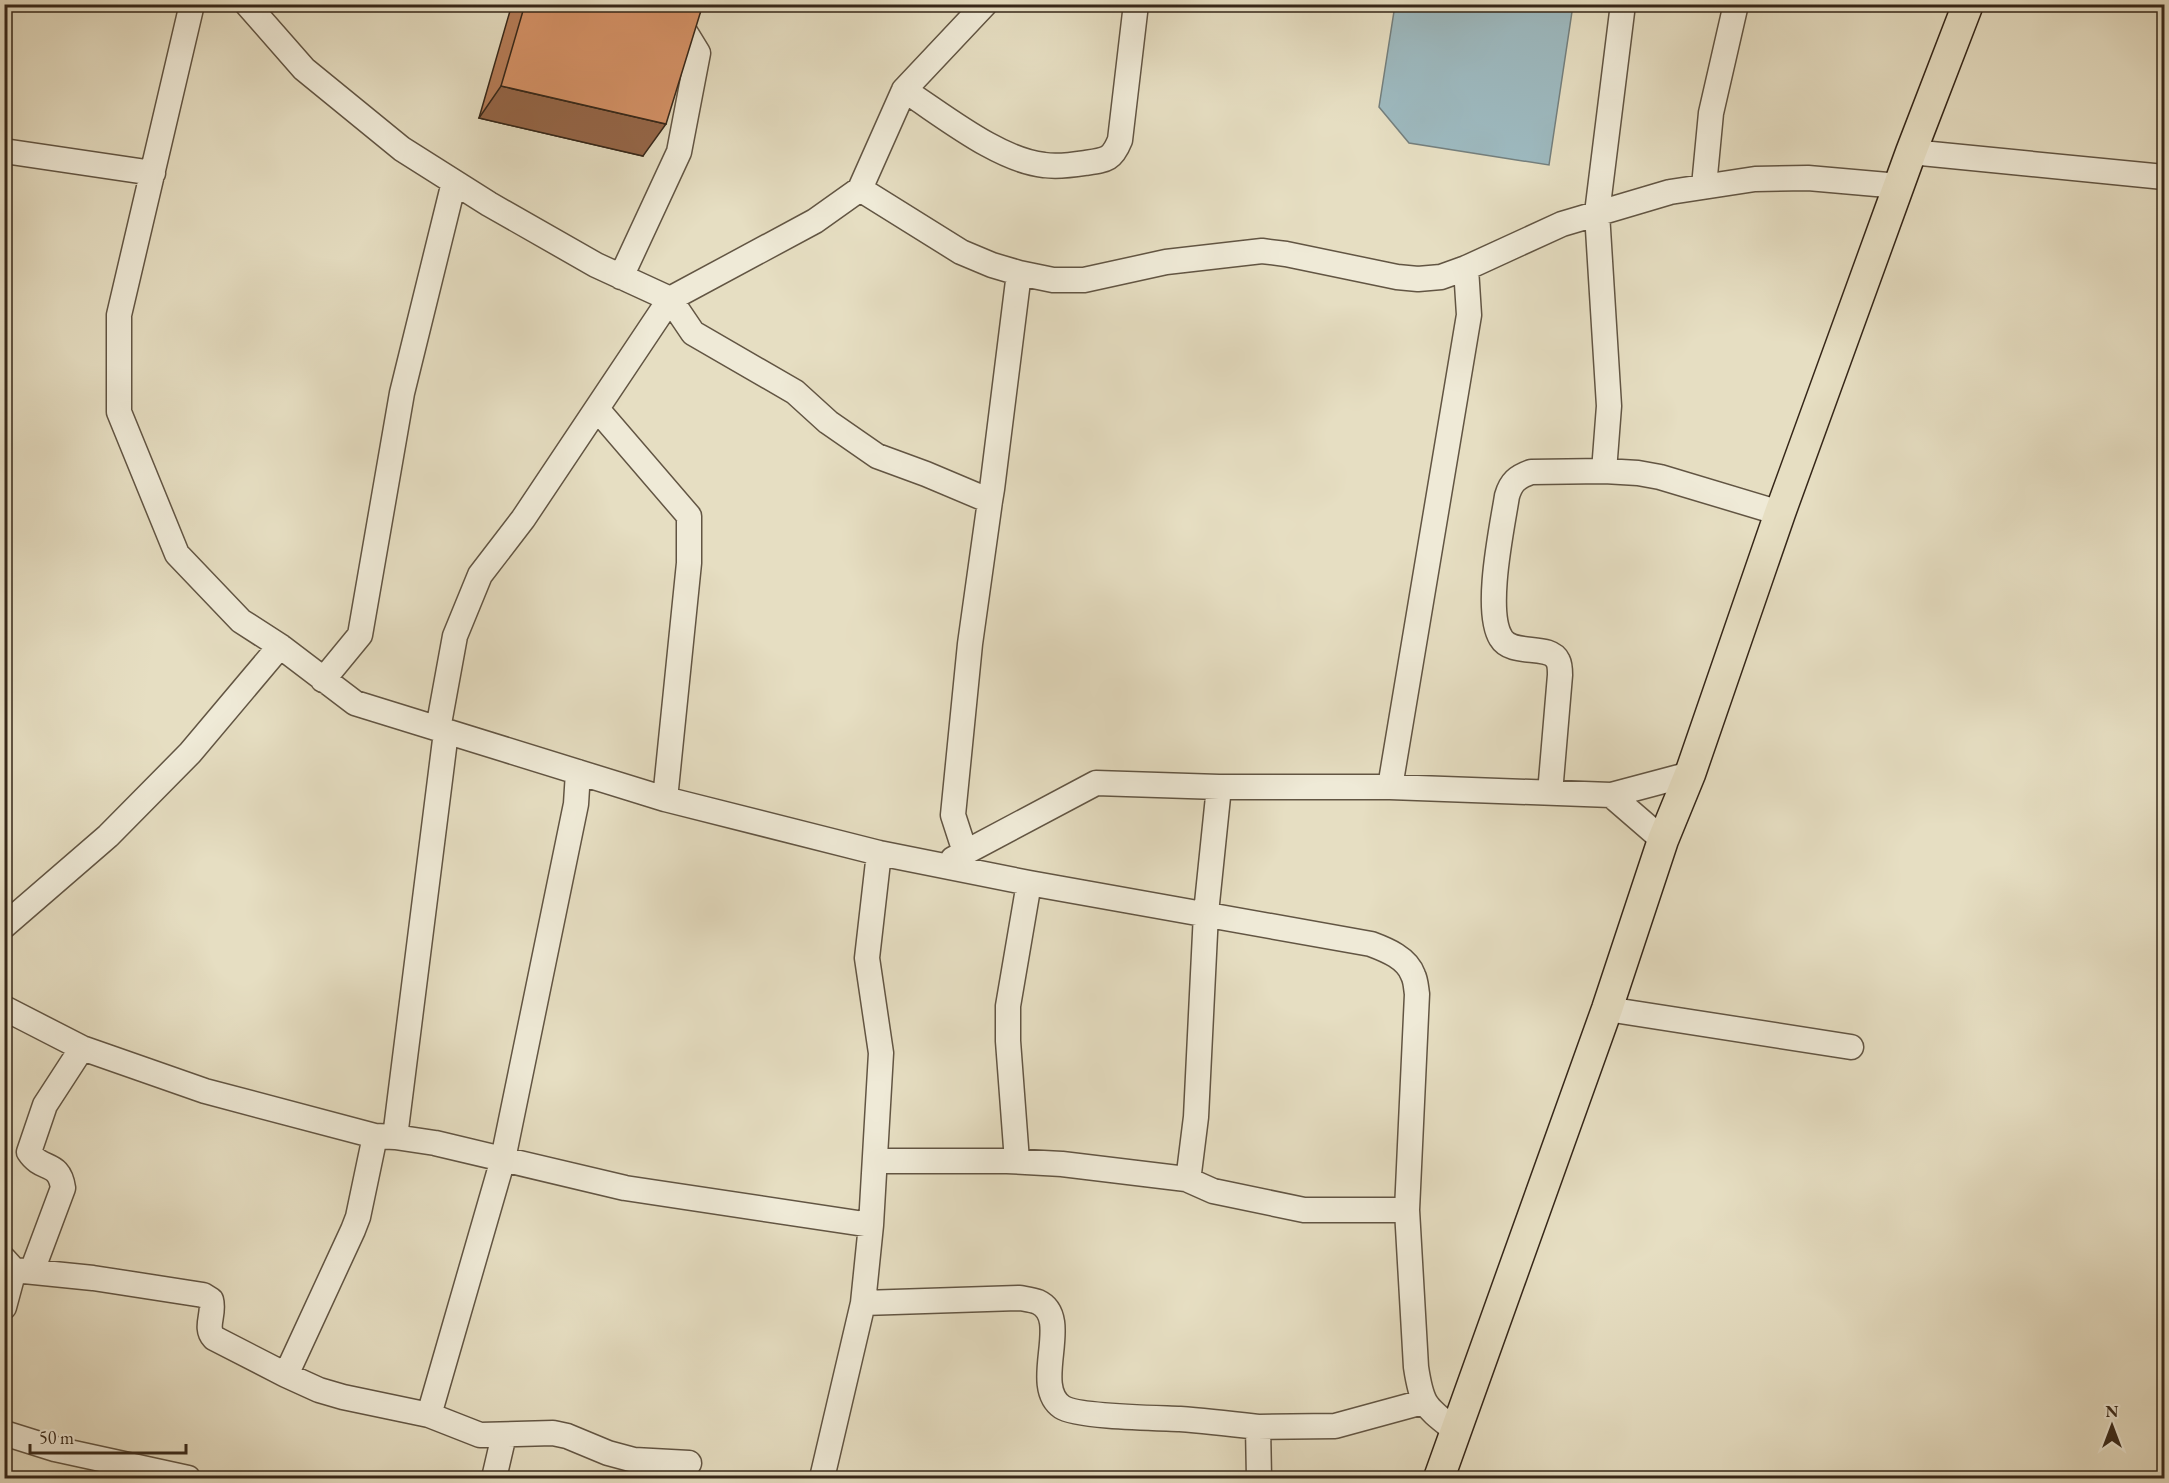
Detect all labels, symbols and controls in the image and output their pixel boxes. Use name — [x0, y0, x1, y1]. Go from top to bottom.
north arrow — [2082, 1396, 2142, 1456]
text: N — [2106, 1401, 2119, 1422]
scale bar — [30, 1417, 186, 1455]
text: 50 m — [39, 1426, 74, 1449]

